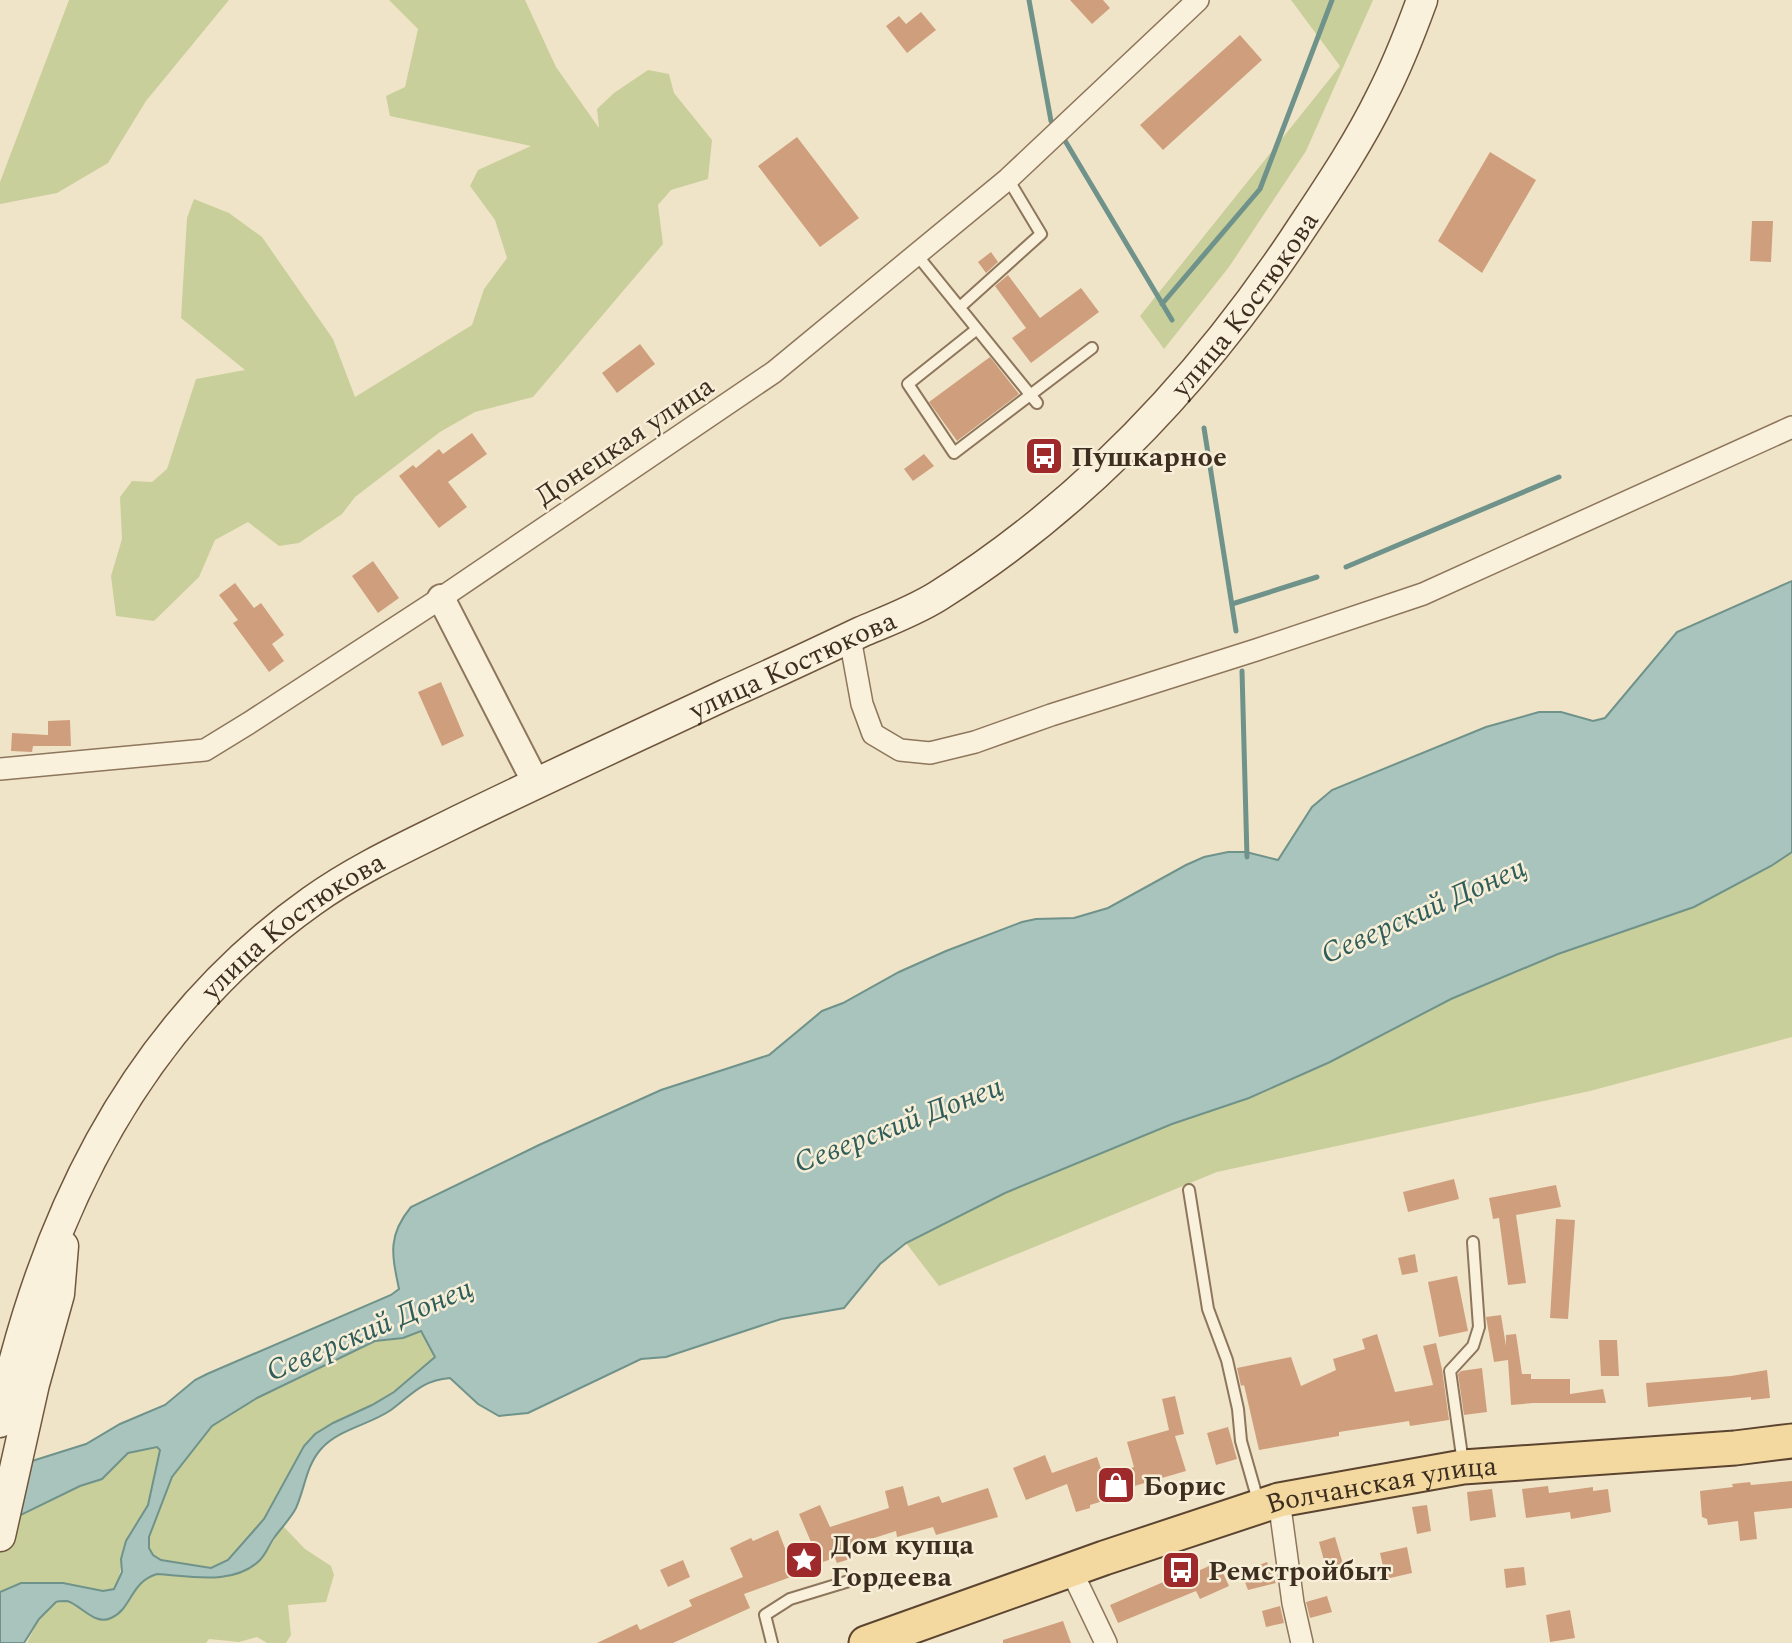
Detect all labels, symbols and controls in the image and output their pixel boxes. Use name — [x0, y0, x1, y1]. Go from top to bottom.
street label: улица Костюкова — [1160, 203, 1330, 409]
street label: Донецкая улица — [526, 365, 723, 517]
bus stop icon: Пушкарное — [1023, 435, 1065, 477]
place label: Пушкарное — [1071, 436, 1227, 479]
street label: улица Костюкова — [681, 600, 904, 732]
street label: улица Костюкова — [190, 841, 393, 1011]
water label: Северский Донец — [1313, 845, 1534, 977]
water label: Северский Донец — [787, 1064, 1010, 1186]
water label: Северский Донец — [259, 1266, 480, 1394]
street label: Волчанская улица — [1260, 1445, 1499, 1526]
shop icon: Борис — [1095, 1464, 1137, 1506]
place label: Борис — [1143, 1465, 1226, 1508]
place label: Дом купца Гордеева — [831, 1524, 975, 1599]
place icon: Дом купца Гордеева — [783, 1539, 825, 1581]
bus stop icon: Ремстройбыт — [1160, 1549, 1202, 1591]
place label: Ремстройбыт — [1208, 1550, 1391, 1593]

